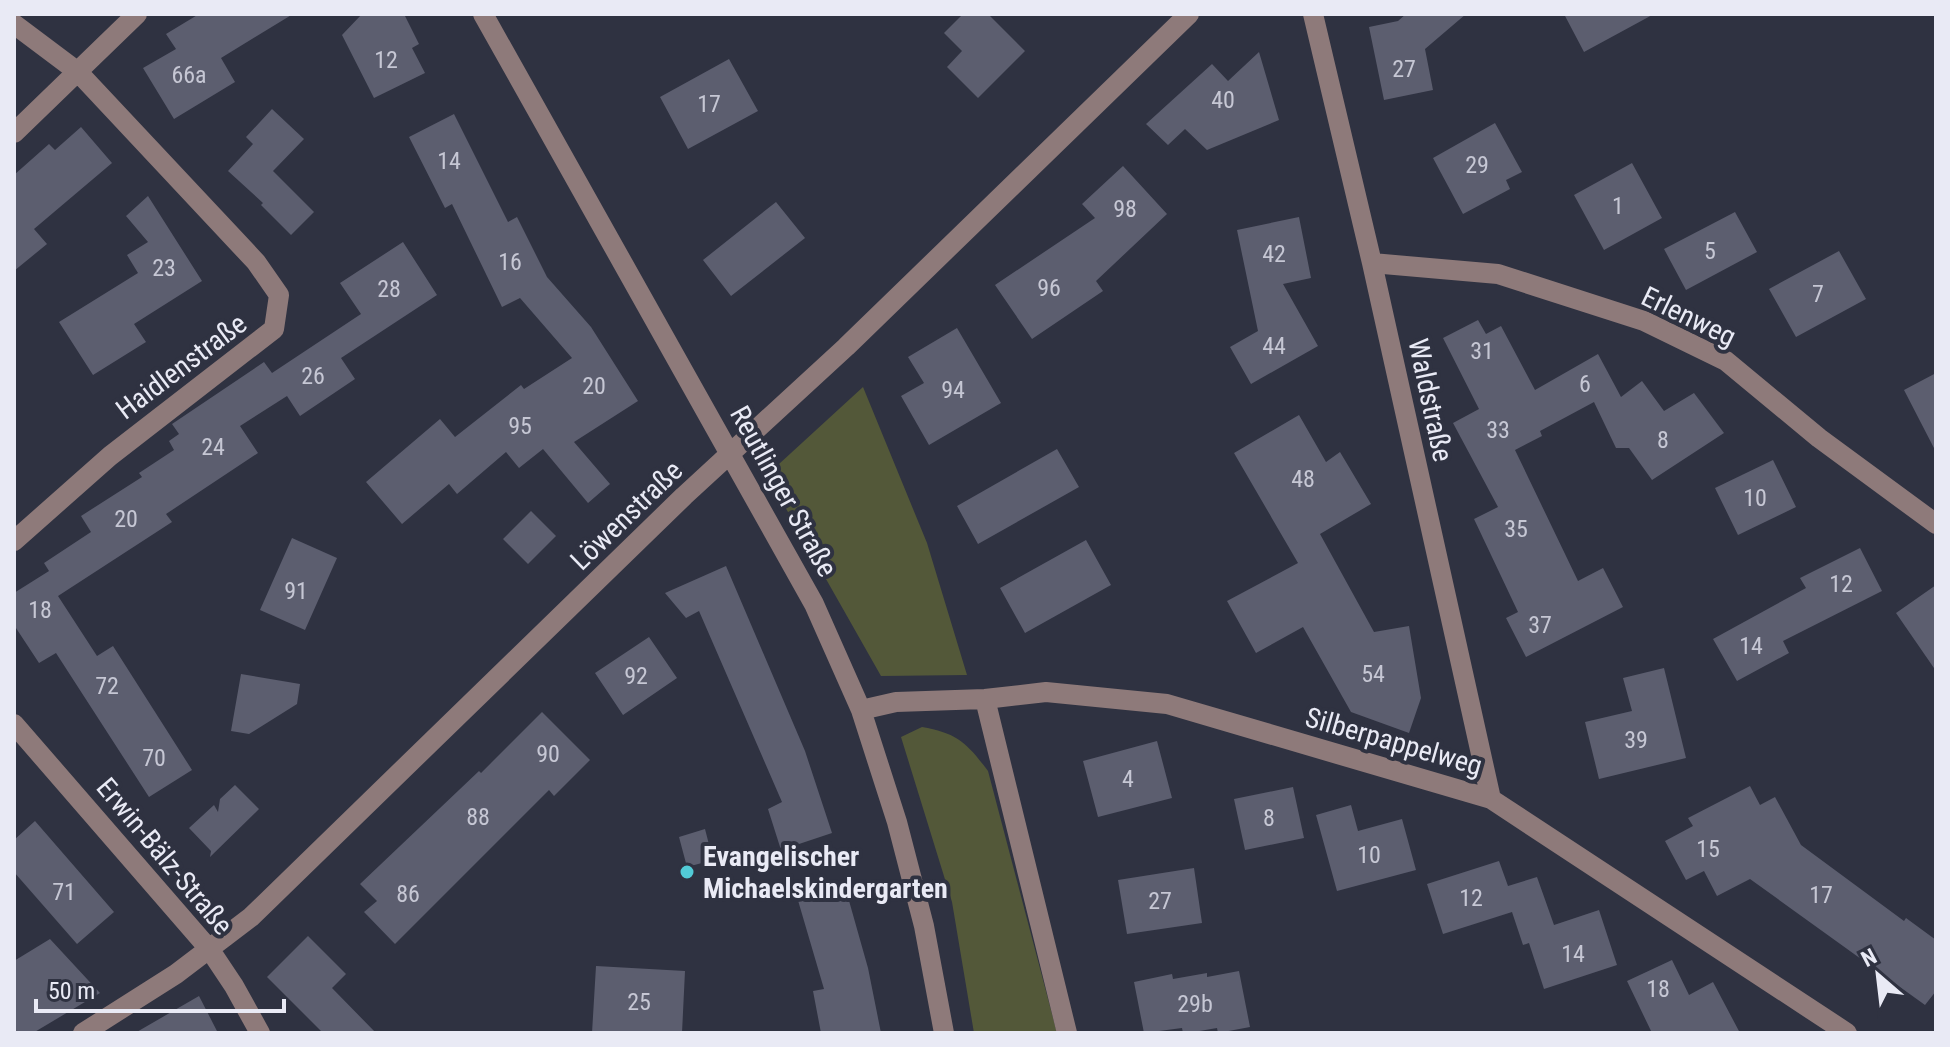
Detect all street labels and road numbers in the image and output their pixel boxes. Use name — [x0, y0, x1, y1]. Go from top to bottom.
street label: Erlenweg — [1636, 280, 1741, 353]
street label: Haidlenstraße — [110, 307, 253, 426]
street label: Waldstraße — [1401, 336, 1460, 465]
street label: Reutlinger Straße — [723, 400, 844, 582]
street label: Löwenstraße — [564, 454, 689, 577]
street label: Silberpappelweg — [1302, 700, 1486, 782]
street label: Erwin-Bälz-Straße — [90, 771, 240, 941]

